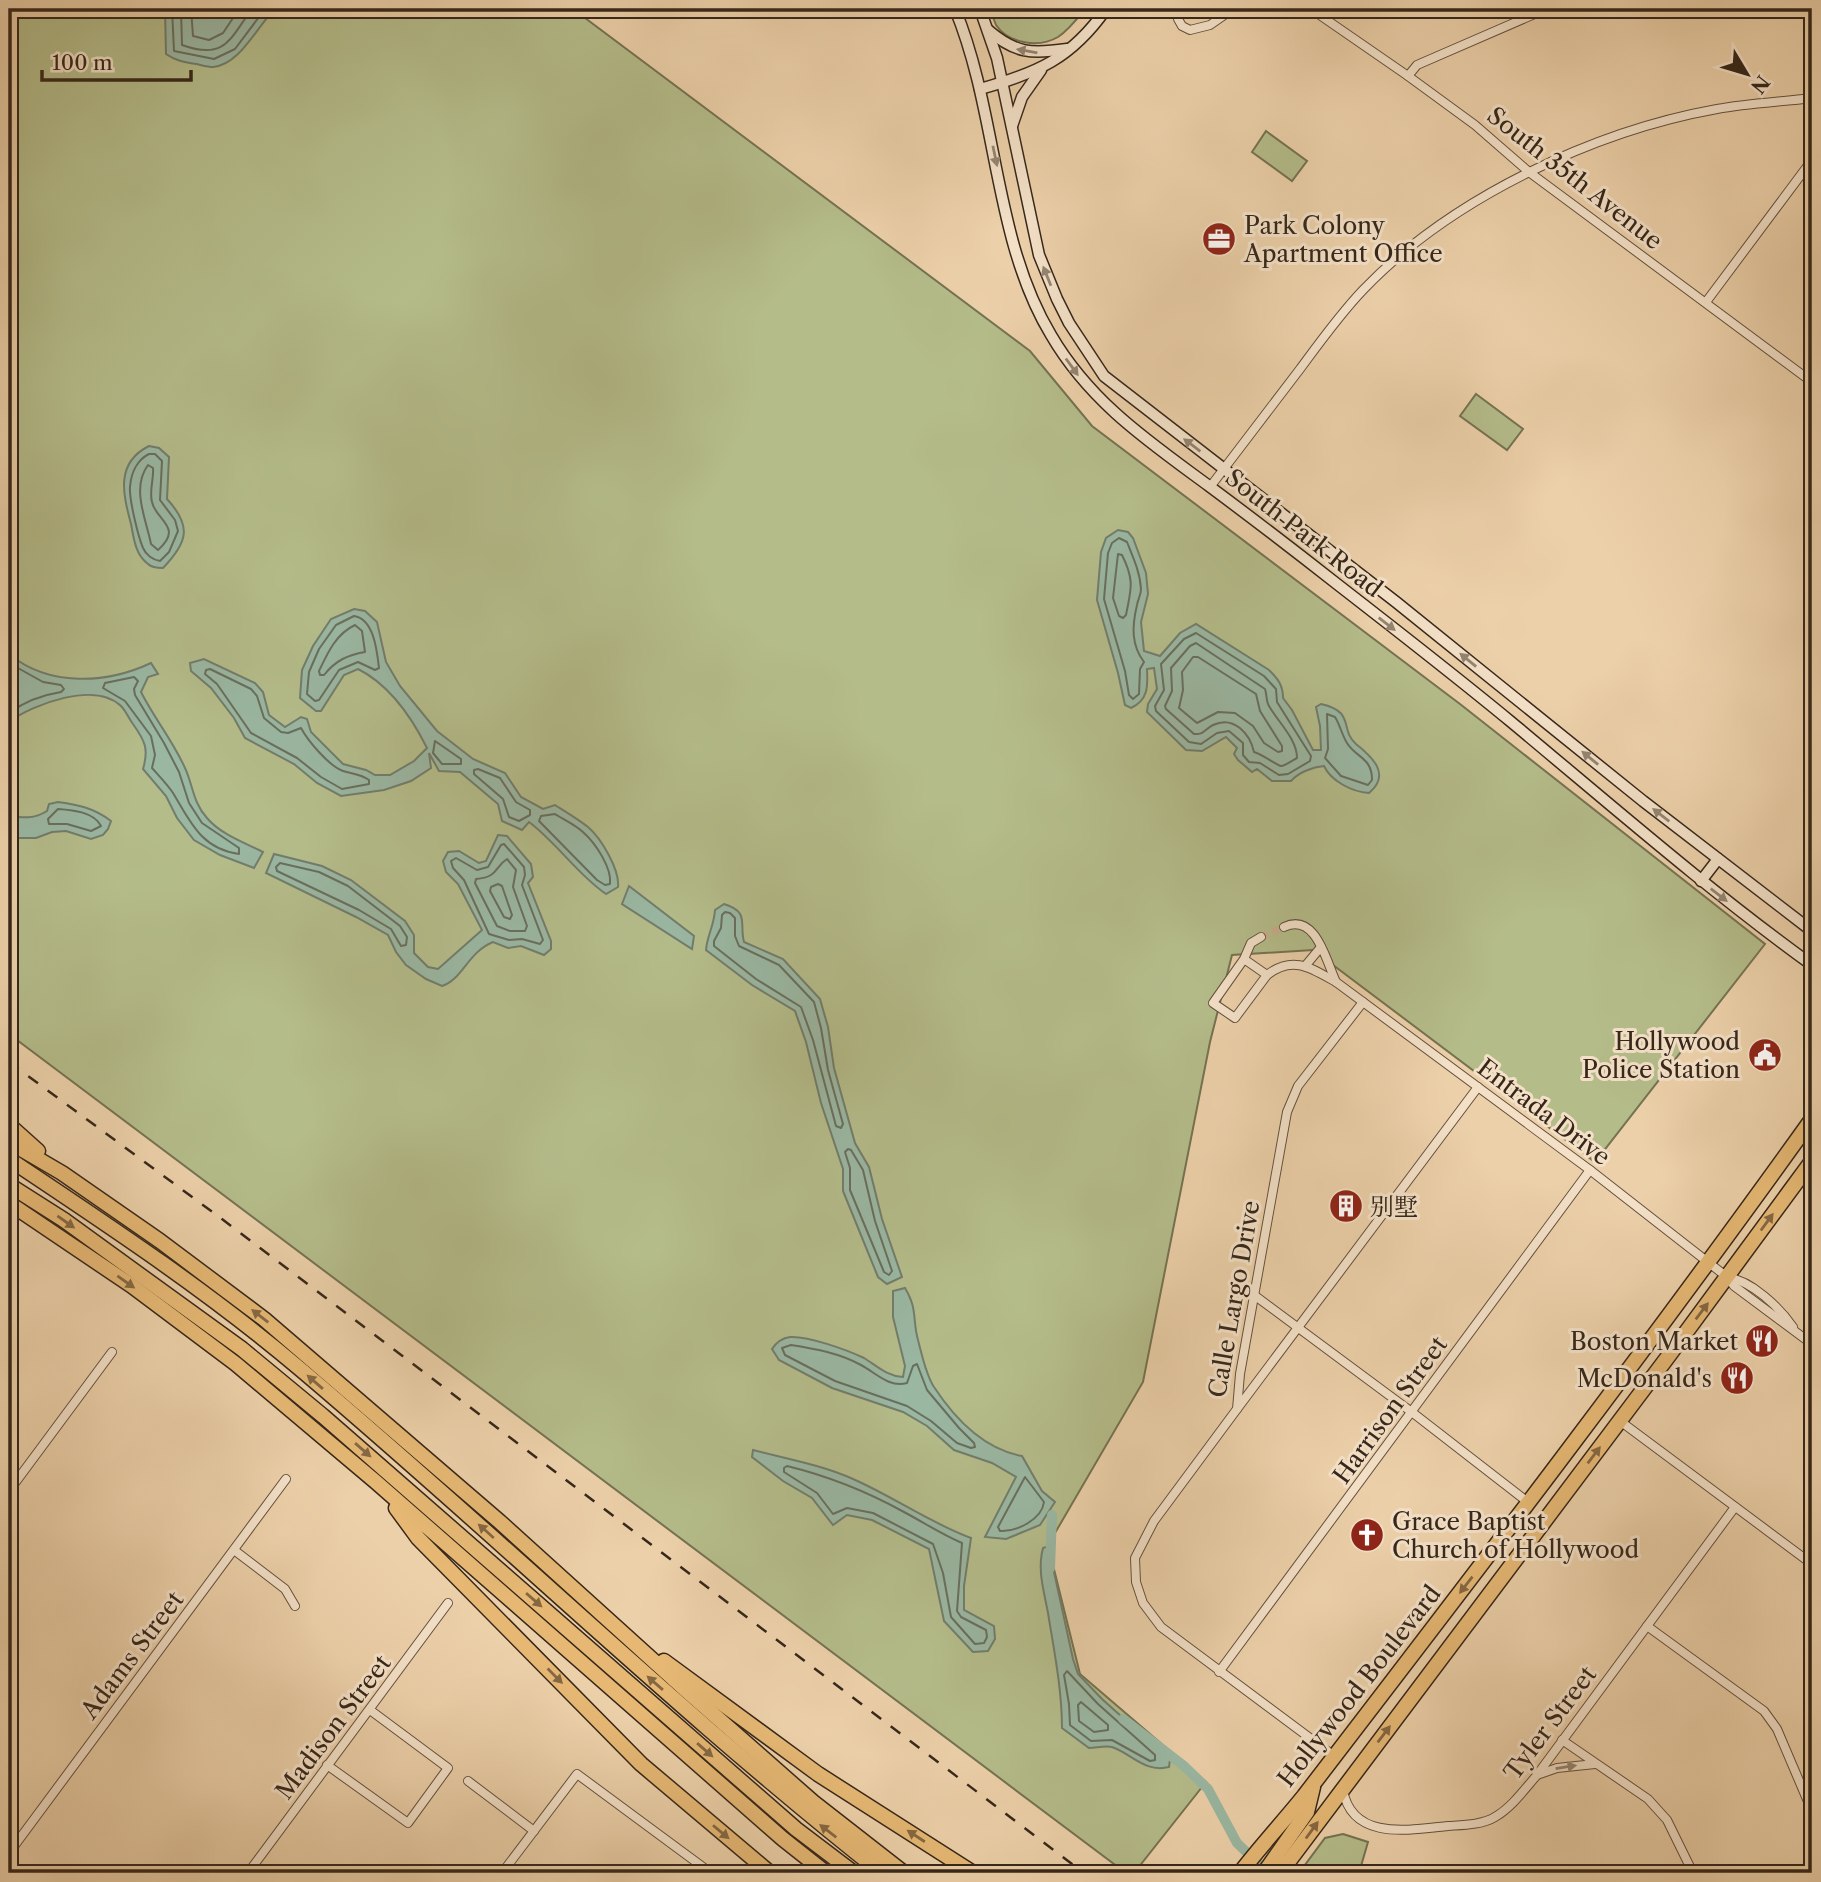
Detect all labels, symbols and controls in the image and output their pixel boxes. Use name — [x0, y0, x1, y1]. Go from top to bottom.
scale bar — [42, 38, 191, 82]
north arrow — [1713, 38, 1783, 108]
one-way arrow — [1016, 45, 1038, 56]
text: 100 m — [52, 50, 113, 75]
text: N — [1746, 71, 1774, 98]
street label: South 35th Avenue — [1482, 101, 1668, 255]
one-way arrow — [990, 145, 1001, 167]
place label: Park Colony Apartment Office — [1243, 211, 1443, 268]
office icon: Park Colony Apartment Office — [1200, 220, 1238, 258]
one-way arrow — [1042, 266, 1053, 287]
one-way arrow — [1065, 358, 1079, 376]
one-way arrow — [1183, 439, 1201, 453]
street label: South Park Road — [1220, 463, 1389, 604]
one-way arrow — [1378, 616, 1396, 630]
one-way arrow — [1460, 653, 1478, 668]
one-way arrow — [1581, 751, 1598, 766]
one-way arrow — [1652, 808, 1670, 822]
one-way arrow — [1710, 887, 1728, 902]
place label: Hollywood Police Station — [1582, 1027, 1740, 1084]
public building icon: Hollywood Police Station — [1746, 1036, 1784, 1074]
street label: Entrada Drive — [1472, 1053, 1616, 1171]
building icon: 别墅 — [1327, 1187, 1365, 1225]
place label: 别墅 — [1370, 1192, 1418, 1221]
street label: Calle Largo Drive — [1202, 1198, 1266, 1400]
one-way arrow — [1760, 1213, 1774, 1231]
one-way arrow — [57, 1215, 75, 1229]
one-way arrow — [117, 1275, 135, 1289]
one-way arrow — [1695, 1302, 1710, 1320]
one-way arrow — [251, 1309, 269, 1324]
restaurant icon: Boston Market — [1743, 1322, 1781, 1360]
place label: Boston Market — [1570, 1327, 1739, 1356]
street label: Harrison Street — [1327, 1330, 1454, 1489]
restaurant icon: McDonald's — [1718, 1359, 1756, 1397]
place label: McDonald's — [1577, 1364, 1712, 1393]
one-way arrow — [306, 1374, 324, 1390]
one-way arrow — [354, 1442, 371, 1457]
one-way arrow — [1586, 1447, 1601, 1465]
place label: Grace Baptist Church of Hollywood — [1392, 1507, 1640, 1564]
church icon: Grace Baptist Church of Hollywood — [1348, 1516, 1386, 1554]
one-way arrow — [478, 1524, 495, 1540]
one-way arrow — [1458, 1575, 1473, 1593]
street label: Hollywood Boulevard — [1271, 1579, 1447, 1792]
street label: Adams Street — [74, 1585, 190, 1725]
one-way arrow — [525, 1592, 542, 1607]
street label: Madison Street — [269, 1649, 397, 1805]
street label: Tyler Street — [1498, 1660, 1603, 1786]
one-way arrow — [546, 1668, 563, 1685]
one-way arrow — [647, 1676, 664, 1691]
one-way arrow — [1377, 1724, 1391, 1743]
one-way arrow — [697, 1742, 714, 1757]
one-way arrow — [1555, 1761, 1577, 1772]
one-way arrow — [1305, 1821, 1319, 1840]
one-way arrow — [712, 1824, 729, 1839]
one-way arrow — [820, 1824, 837, 1839]
one-way arrow — [906, 1830, 925, 1843]

